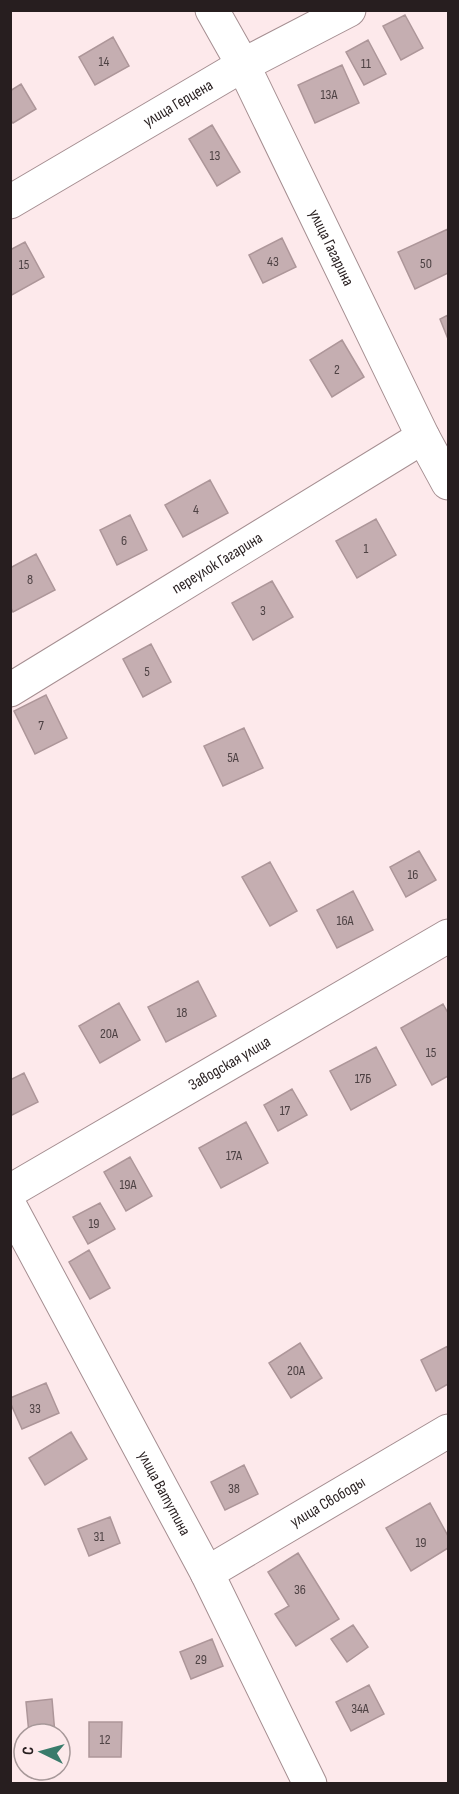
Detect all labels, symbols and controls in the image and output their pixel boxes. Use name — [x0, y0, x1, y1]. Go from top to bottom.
house number: 14 — [99, 53, 110, 70]
house number: 11 — [361, 55, 371, 72]
street label: улица Герцена — [140, 75, 216, 131]
house number: 13А — [321, 86, 338, 103]
house number: 13 — [210, 147, 221, 164]
street label: улица Гагарина — [305, 206, 358, 289]
house number: 43 — [267, 253, 279, 270]
house number: 50 — [420, 255, 432, 272]
house number: 15 — [19, 256, 30, 273]
house number: 2 — [334, 361, 340, 378]
house number: 4 — [193, 501, 199, 518]
street label: переулок Гагарина — [169, 528, 266, 598]
house number: 6 — [121, 532, 127, 549]
house number: 1 — [364, 540, 369, 557]
house number: 8 — [27, 571, 33, 588]
house number: 3 — [260, 602, 266, 619]
house number: 5 — [144, 663, 150, 680]
house number: 7 — [38, 717, 44, 734]
house number: 5А — [227, 749, 240, 766]
house number: 16 — [407, 866, 419, 883]
house number: 16А — [336, 912, 355, 929]
house number: 18 — [176, 1004, 188, 1021]
house number: 20А — [100, 1025, 119, 1042]
street label: Заводская улица — [185, 1032, 274, 1095]
house number: 15 — [426, 1044, 437, 1061]
house number: 17Б — [355, 1070, 371, 1087]
house number: 17 — [280, 1102, 291, 1119]
house number: 17А — [226, 1147, 243, 1164]
house number: 19А — [119, 1176, 138, 1193]
house number: 19 — [88, 1215, 100, 1232]
house number: 20А — [287, 1362, 306, 1379]
house number: 33 — [29, 1400, 41, 1417]
street label: улица Ватутина — [134, 1448, 195, 1539]
street label: улица Свободы — [287, 1472, 369, 1531]
house number: 38 — [228, 1480, 240, 1497]
house number: 31 — [94, 1528, 104, 1545]
house number: 19 — [415, 1534, 427, 1551]
house number: 36 — [294, 1581, 306, 1598]
house number: 29 — [195, 1651, 207, 1668]
house number: 34A — [351, 1700, 370, 1717]
north arrow — [12, 1722, 72, 1782]
house number: 12 — [100, 1731, 111, 1748]
text: С — [19, 1746, 38, 1756]

